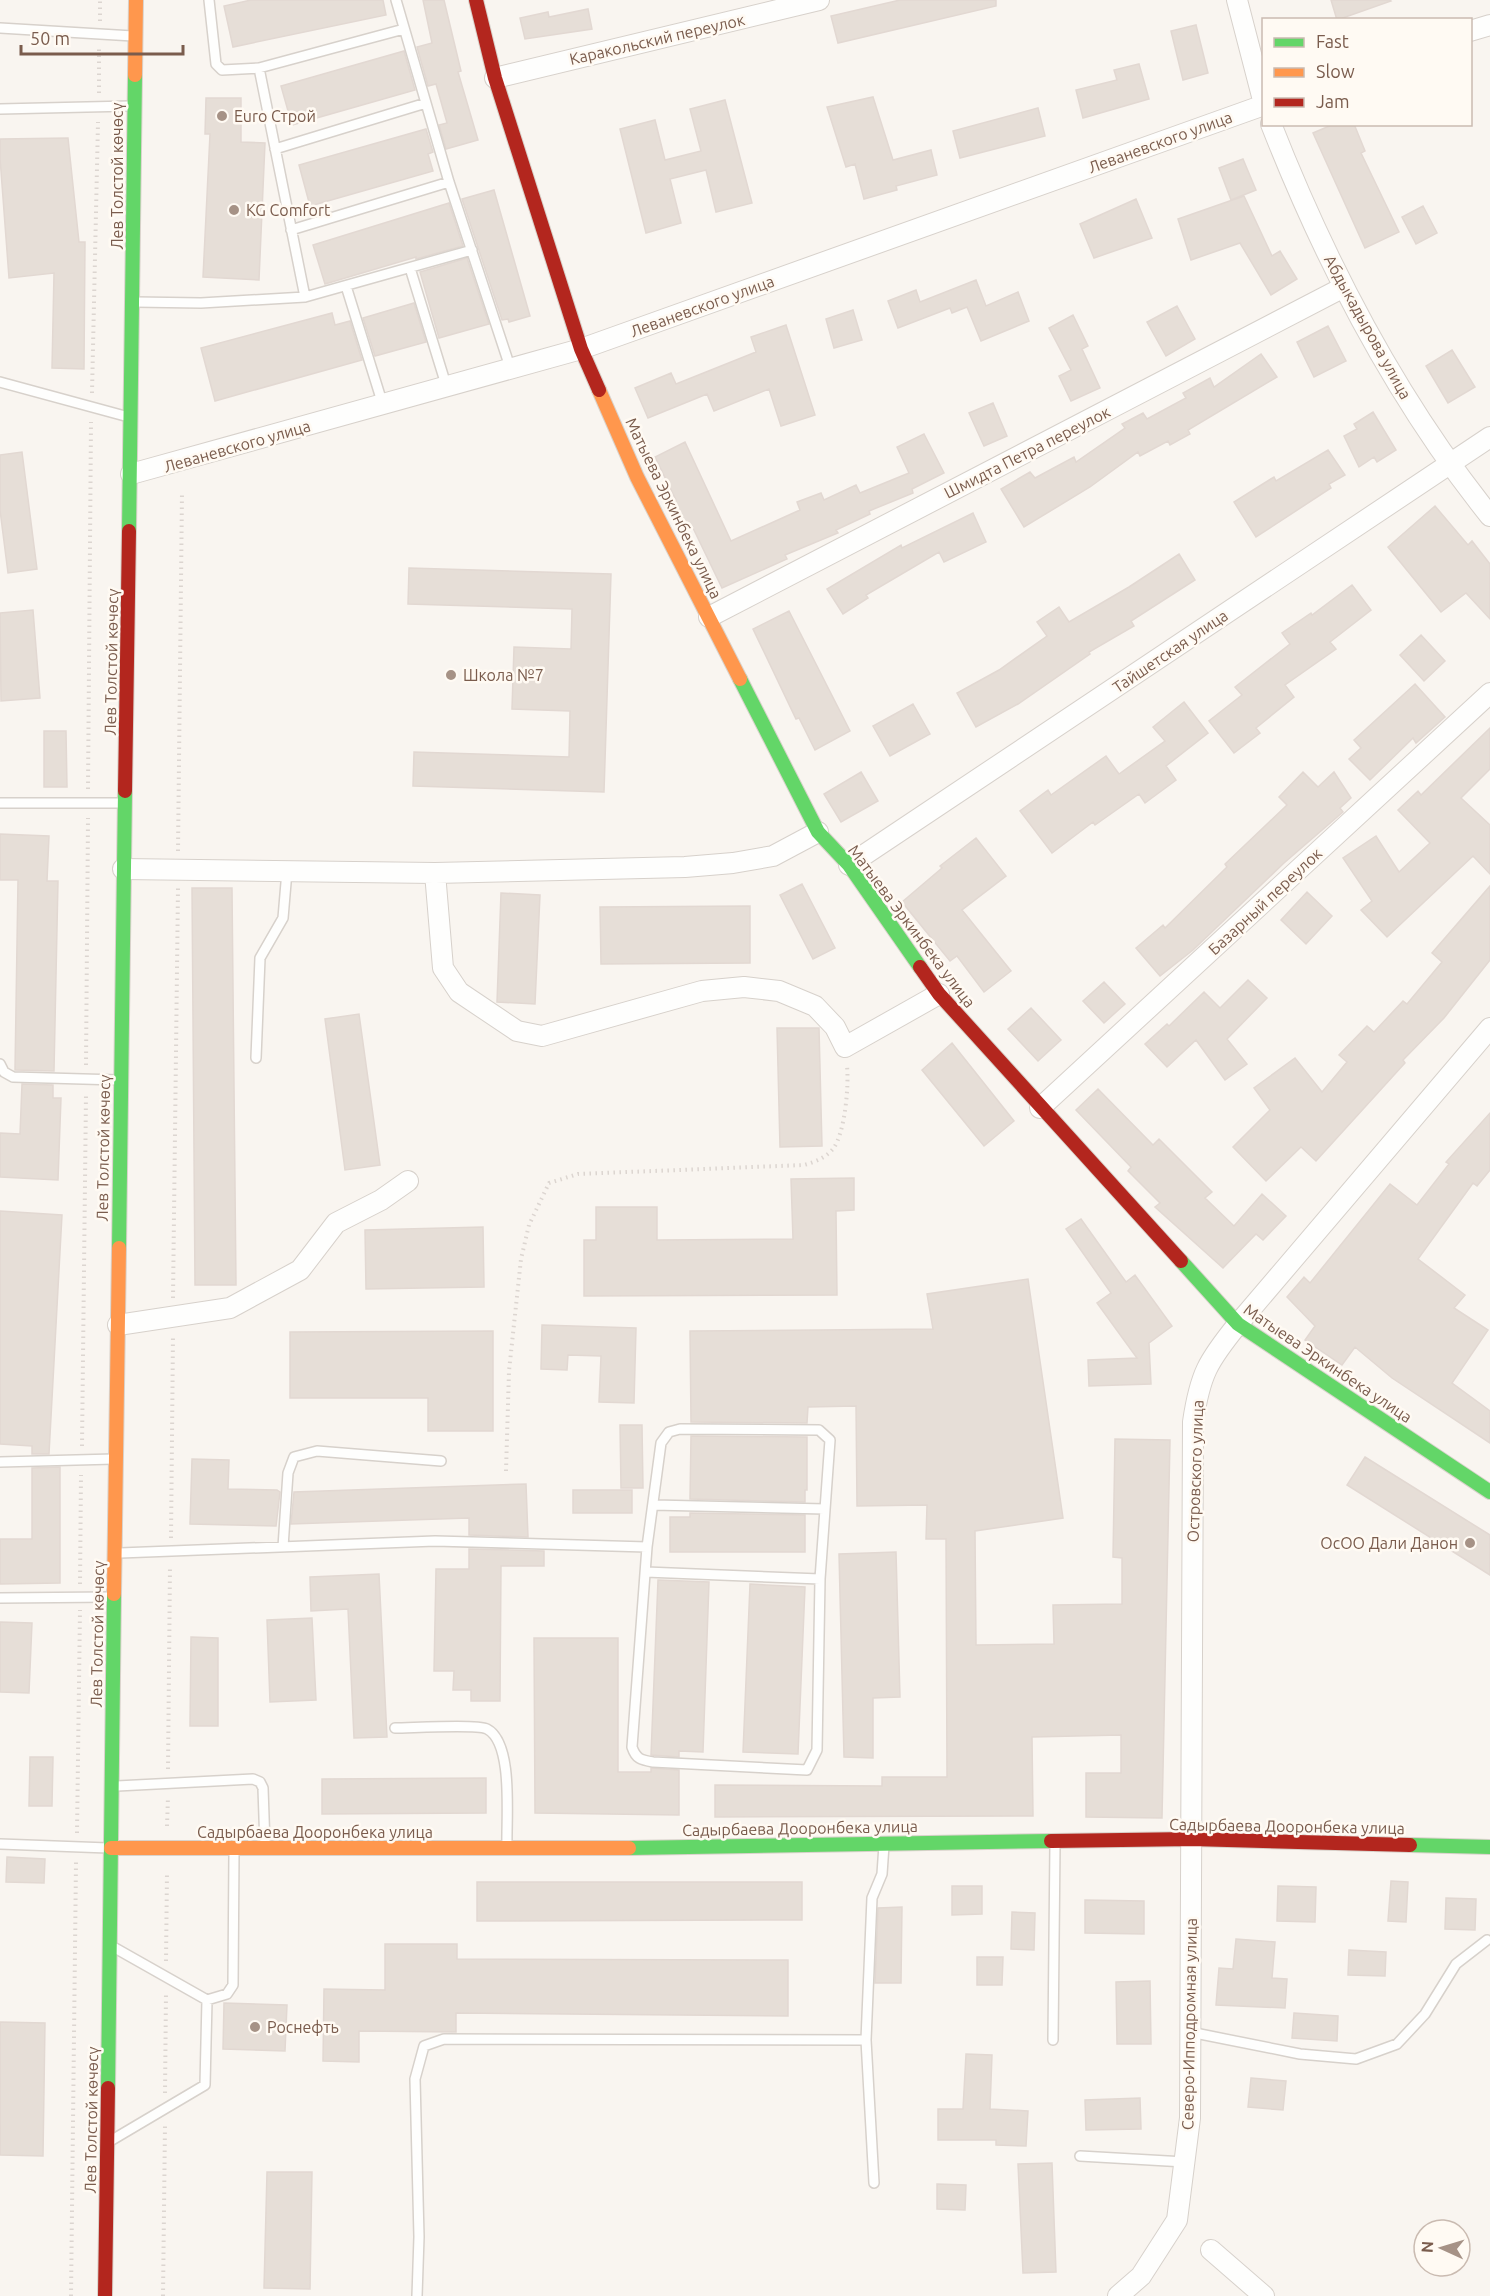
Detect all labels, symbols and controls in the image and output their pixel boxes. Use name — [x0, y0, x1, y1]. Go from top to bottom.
street label: Каракольский переулок — [568, 10, 746, 68]
scale bar — [21, 18, 183, 56]
legend — [1262, 18, 1472, 126]
text: 50 m — [30, 28, 70, 48]
text: Fast — [1316, 31, 1349, 51]
text: Slow — [1316, 61, 1355, 81]
text: Jam — [1316, 91, 1350, 111]
street label: Лев Толстой көчөсү — [108, 102, 126, 249]
place label: Euro Строй — [234, 107, 316, 125]
street label: Леваневского улица — [1086, 108, 1234, 176]
marker: Euro Строй — [215, 109, 229, 123]
place label: KG Comfort — [246, 201, 331, 219]
marker: KG Comfort — [227, 203, 241, 217]
street label: Абдыкадырова улица — [1321, 252, 1415, 402]
street label: Леваневского улица — [628, 272, 776, 340]
street label: Шмидта Петра переулок — [941, 402, 1113, 502]
street label: Матыева Эркинбека улица — [622, 415, 726, 601]
street label: Леваневского улица — [161, 416, 313, 476]
street label: Лев Толстой көчөсү — [101, 588, 121, 736]
street label: Тайшетская улица — [1109, 606, 1231, 696]
place label: Школа №7 — [463, 666, 544, 684]
marker: Школа №7 — [444, 668, 458, 682]
street label: Матыева Эркинбека улица — [845, 841, 979, 1011]
street label: Базарный переулок — [1205, 844, 1325, 958]
street label: Лев Толстой көчөсү — [93, 1074, 113, 1222]
street label: Матыева Эркинбека улица — [1240, 1300, 1416, 1426]
street label: Островского улица — [1184, 1399, 1206, 1543]
place label: ОсОО Дали Данон — [1320, 1534, 1458, 1552]
marker: ОсОО Дали Данон — [1463, 1536, 1477, 1550]
street label: Лев Толстой көчөсү — [87, 1560, 107, 1708]
street label: Садырбаева Дооронбека улица — [1169, 1815, 1405, 1837]
street label: Садырбаева Дооронбека улица — [682, 1817, 918, 1839]
street label: Садырбаева Дооронбека улица — [197, 1823, 433, 1841]
street label: Северо-Ипподромная улица — [1178, 1918, 1200, 2130]
place label: Роснефть — [267, 2018, 339, 2036]
marker: Роснефть — [248, 2020, 262, 2034]
street label: Лев Толстой көчөсү — [81, 2046, 101, 2194]
north arrow — [1412, 2218, 1472, 2278]
text: N — [1418, 2240, 1436, 2254]

